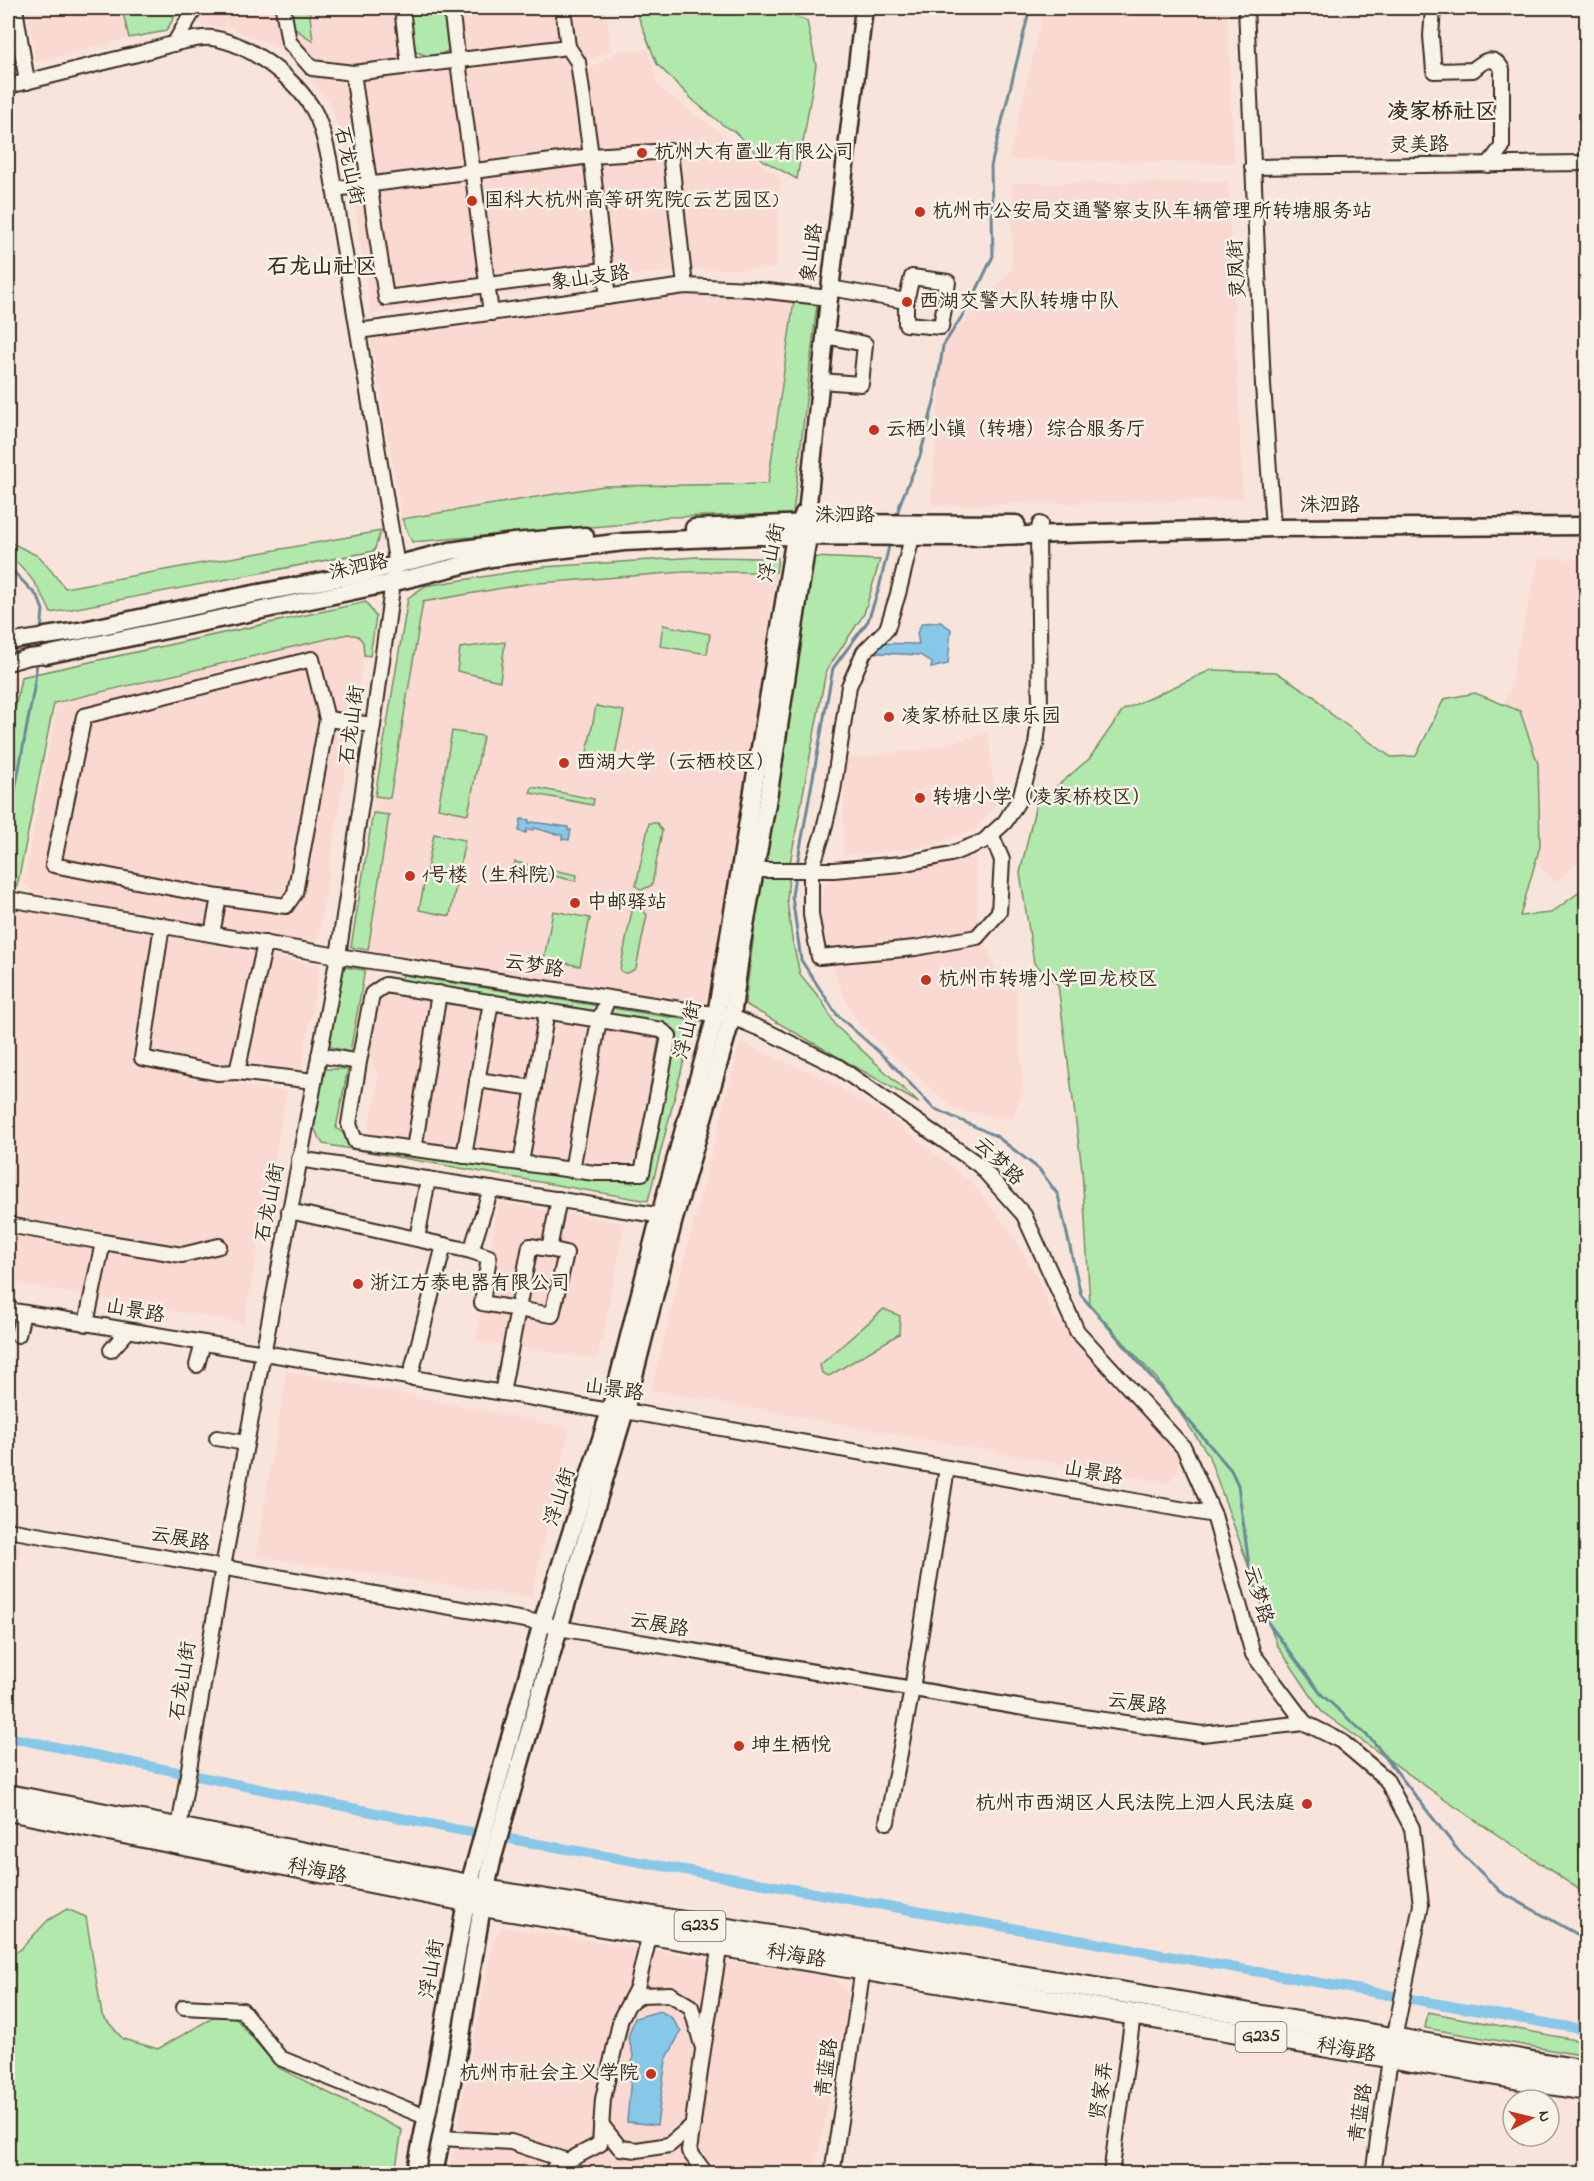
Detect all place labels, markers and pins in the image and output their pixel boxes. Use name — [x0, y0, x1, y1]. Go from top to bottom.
place label: 杭州大有置业有限公司 — [654, 139, 854, 168]
marker: 杭州大有置业有限公司 — [635, 146, 649, 160]
place label: 国科大杭州高等研究院(云艺园区) — [484, 187, 778, 216]
marker: 国科大杭州高等研究院(云艺园区) — [465, 194, 479, 208]
place label: 杭州市公安局交通警察支队车辆管理所转塘服务站 — [932, 198, 1372, 227]
marker: 杭州市公安局交通警察支队车辆管理所转塘服务站 — [913, 205, 927, 219]
place label: 西湖交警大队转塘中队 — [919, 288, 1119, 317]
marker: 西湖交警大队转塘中队 — [900, 295, 914, 309]
place label: 云栖小镇（转塘）综合服务厅 — [886, 416, 1146, 445]
marker: 云栖小镇（转塘）综合服务厅 — [867, 423, 881, 437]
place label: 凌家桥社区康乐园 — [901, 703, 1061, 732]
marker: 凌家桥社区康乐园 — [882, 710, 896, 724]
place label: 西湖大学（云栖校区） — [576, 749, 776, 778]
marker: 西湖大学（云栖校区） — [557, 756, 571, 770]
place label: 转塘小学（凌家桥校区） — [932, 784, 1152, 813]
marker: 转塘小学（凌家桥校区） — [913, 791, 927, 805]
place label: 1号楼（生科院） — [422, 862, 568, 891]
marker: 1号楼（生科院） — [403, 869, 417, 883]
place label: 中邮驿站 — [587, 889, 667, 918]
marker: 中邮驿站 — [568, 896, 582, 910]
place label: 杭州市转塘小学回龙校区 — [938, 966, 1158, 995]
marker: 杭州市转塘小学回龙校区 — [919, 973, 933, 987]
place label: 浙江方泰电器有限公司 — [370, 1270, 570, 1299]
marker: 浙江方泰电器有限公司 — [351, 1277, 365, 1291]
place label: 坤生栖悦 — [751, 1732, 831, 1761]
marker: 坤生栖悦 — [732, 1739, 746, 1753]
place label: 杭州市西湖区人民法院上泗人民法庭 — [975, 1790, 1295, 1819]
marker: 杭州市西湖区人民法院上泗人民法庭 — [1300, 1797, 1314, 1811]
place label: 杭州市社会主义学院 — [459, 2060, 639, 2089]
marker: 杭州市社会主义学院 — [644, 2067, 658, 2081]

